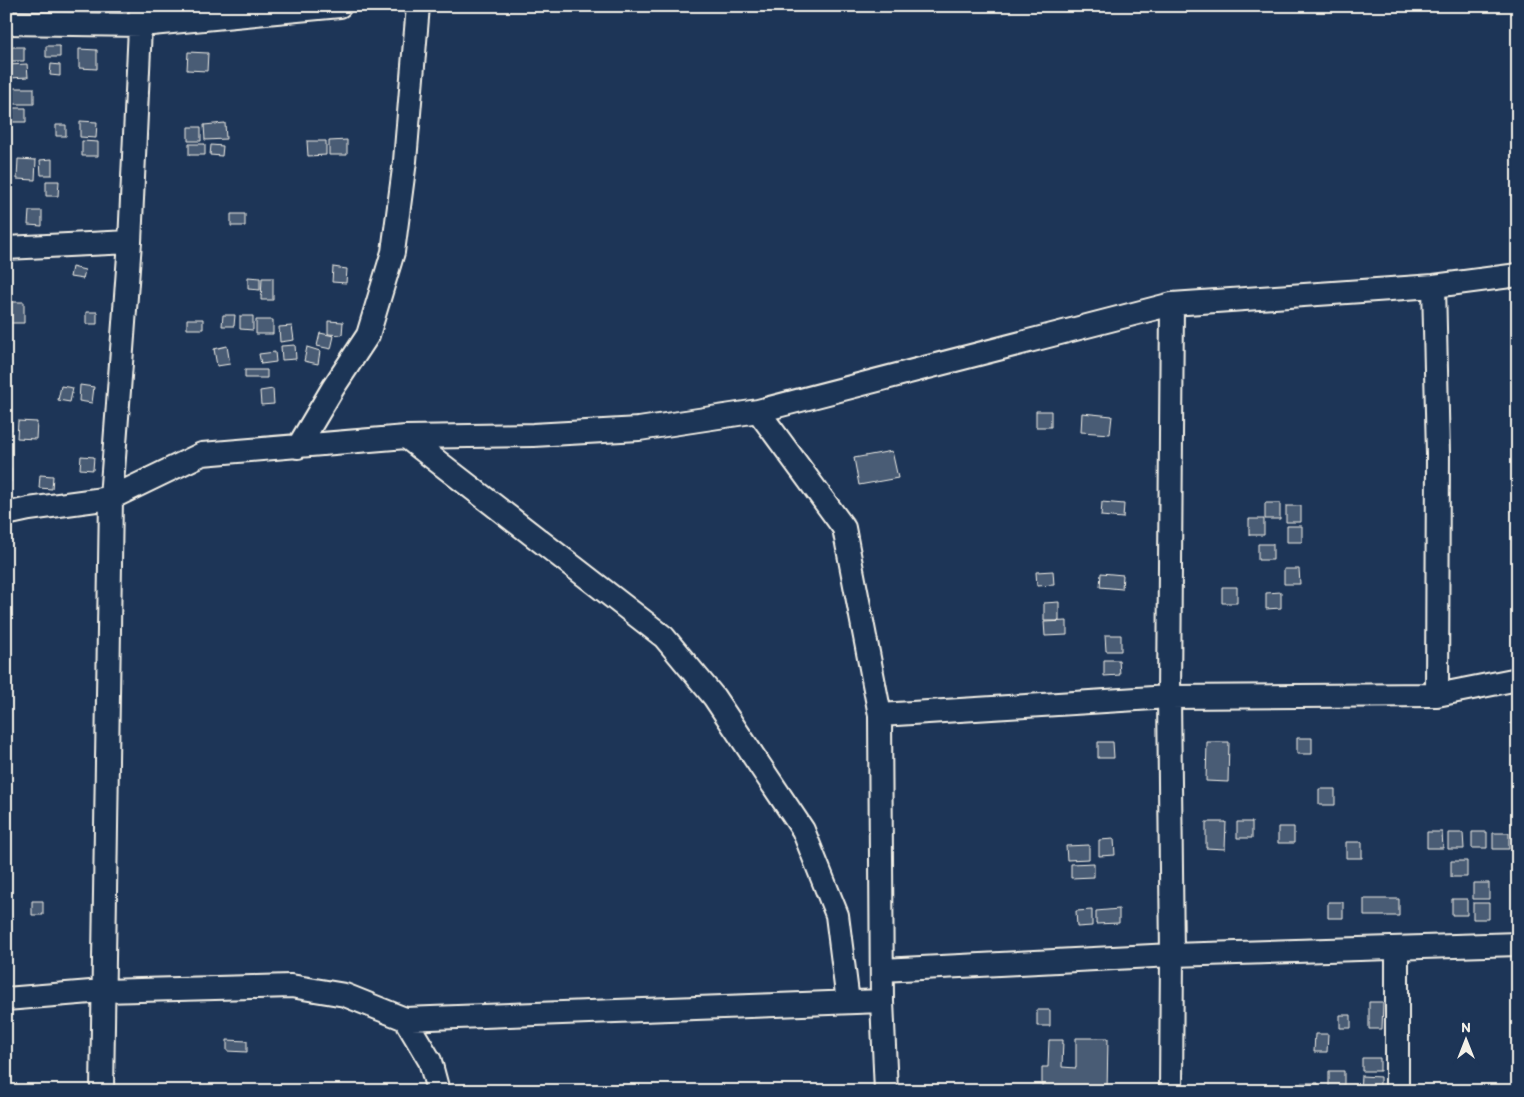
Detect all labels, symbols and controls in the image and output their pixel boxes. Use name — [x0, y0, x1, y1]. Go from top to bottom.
north arrow — [1442, 1014, 1492, 1064]
text: N — [1461, 1019, 1471, 1036]

